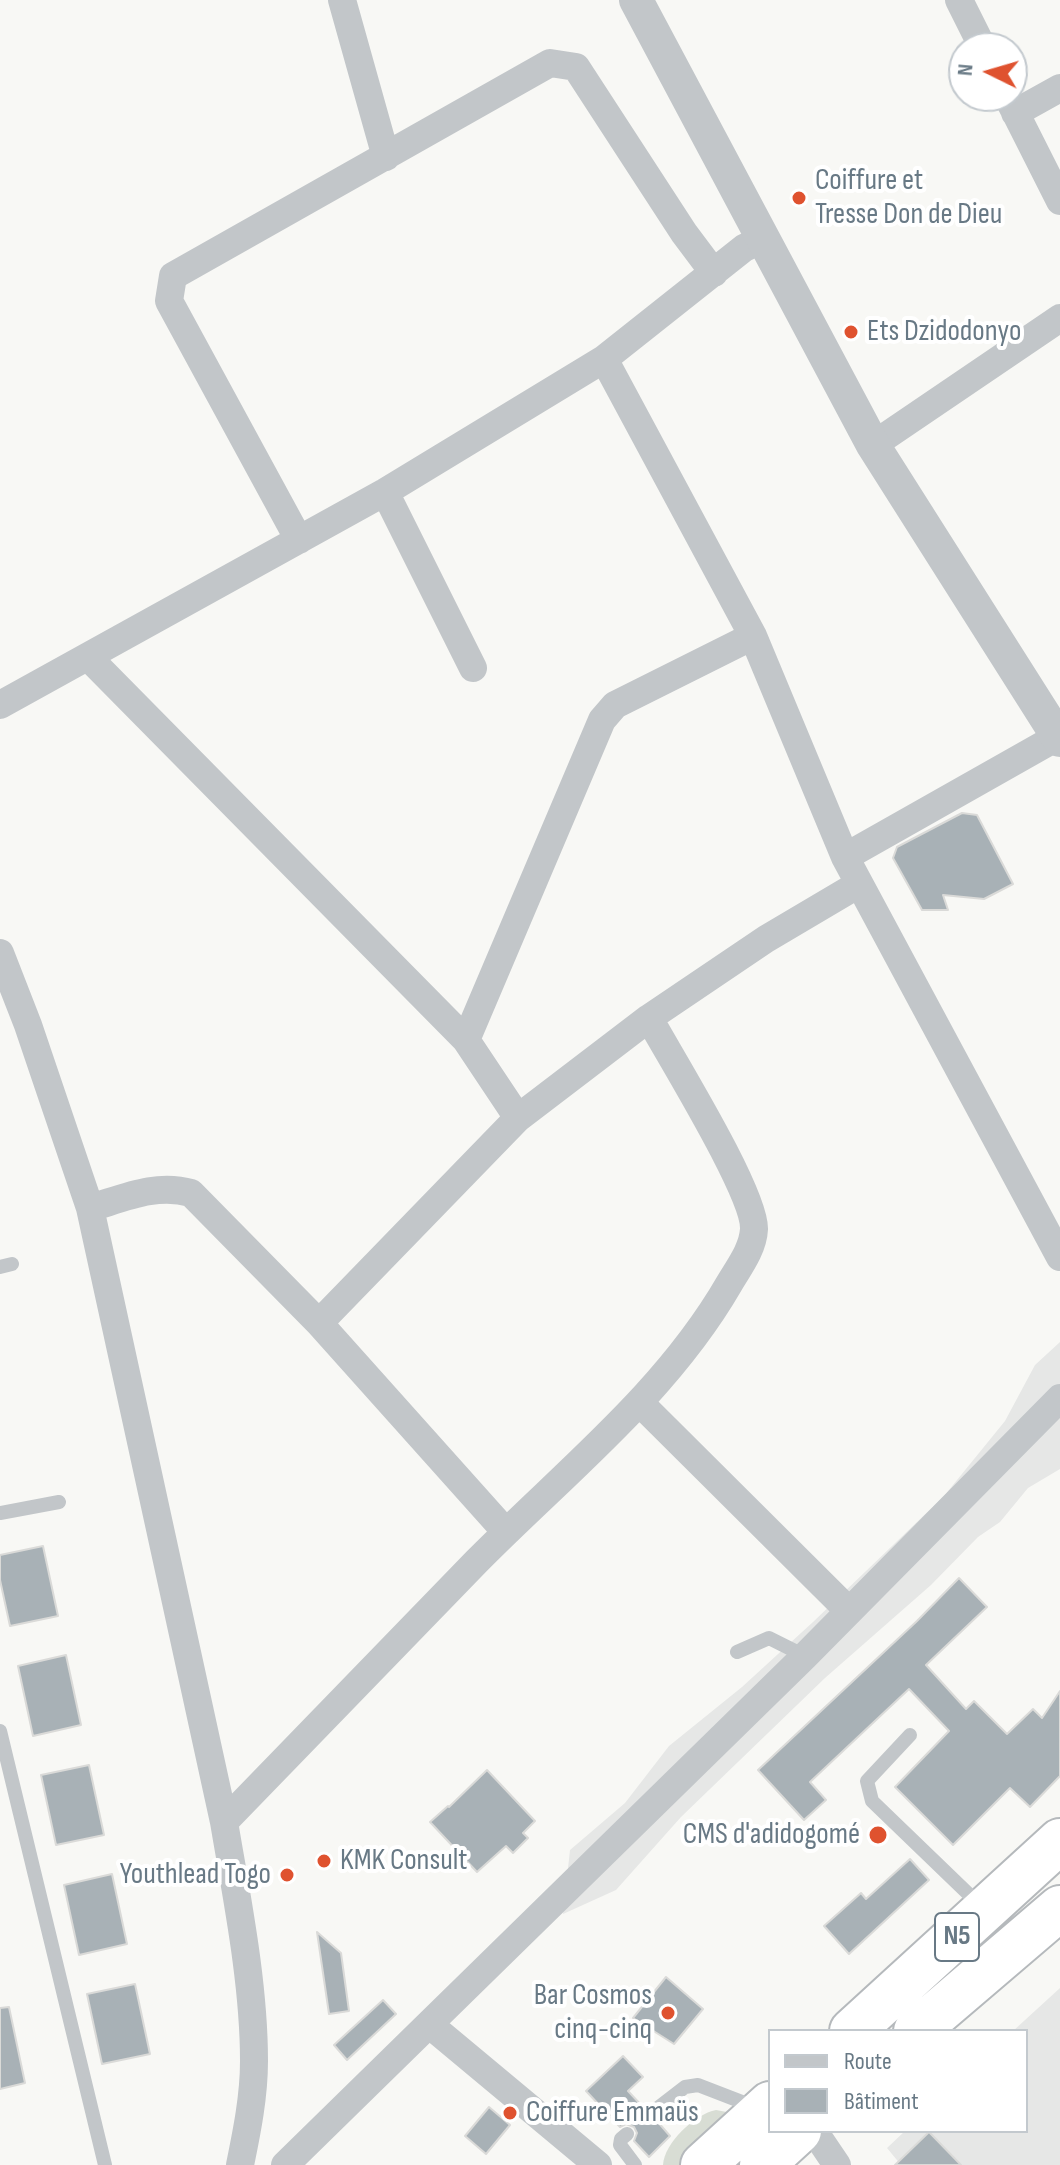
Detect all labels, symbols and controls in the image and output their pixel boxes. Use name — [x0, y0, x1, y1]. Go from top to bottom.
north arrow — [948, 32, 1028, 112]
text: N — [952, 63, 980, 77]
place label: Coiffure et Tresse Don de Dieu — [815, 163, 1002, 234]
marker: Coiffure et Tresse Don de Dieu — [790, 189, 808, 207]
place label: Ets Dzidodonyo — [867, 314, 1021, 350]
marker: Ets Dzidodonyo — [842, 323, 860, 341]
place label: CMS d'adidogomé — [683, 1817, 860, 1853]
marker: CMS d'adidogomé — [867, 1824, 889, 1846]
place label: KMK Consult — [340, 1843, 467, 1879]
marker: KMK Consult — [315, 1852, 333, 1870]
place label: Youthlead Togo — [120, 1857, 271, 1893]
marker: Youthlead Togo — [278, 1866, 296, 1884]
road number: N5 — [935, 1913, 979, 1961]
place label: Bar Cosmos cinq-cinq — [534, 1978, 652, 2048]
marker: Bar Cosmos cinq-cinq — [659, 2004, 677, 2022]
legend — [768, 2029, 1028, 2133]
text: Route — [844, 2047, 892, 2076]
text: Bâtiment — [844, 2087, 919, 2116]
place label: Coiffure Emmaüs — [526, 2095, 699, 2131]
marker: Coiffure Emmaüs — [501, 2104, 519, 2122]

